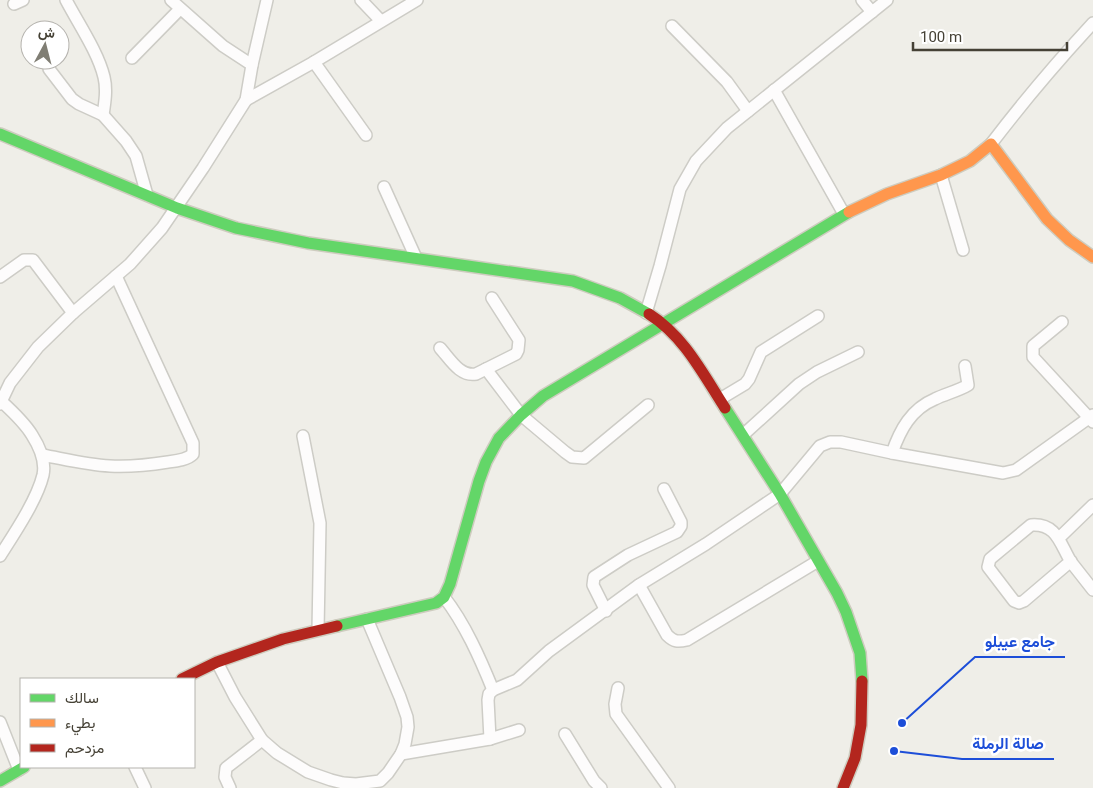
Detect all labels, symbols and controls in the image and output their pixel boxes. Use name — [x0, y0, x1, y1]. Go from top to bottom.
north arrow — [20, 20, 70, 70]
scale bar — [913, 20, 1067, 52]
text: ش — [37, 23, 56, 42]
text: 100 m — [920, 28, 962, 46]
callout: جامع عيبلو — [975, 626, 1065, 657]
text: جامع عيبلو — [985, 632, 1055, 653]
legend — [20, 678, 195, 768]
text: سالك — [65, 689, 99, 707]
text: بطيء — [65, 714, 95, 736]
callout: صالة الرملة — [962, 728, 1054, 759]
text: صالة الرملة — [972, 734, 1044, 754]
text: مزدحم — [65, 739, 104, 758]

